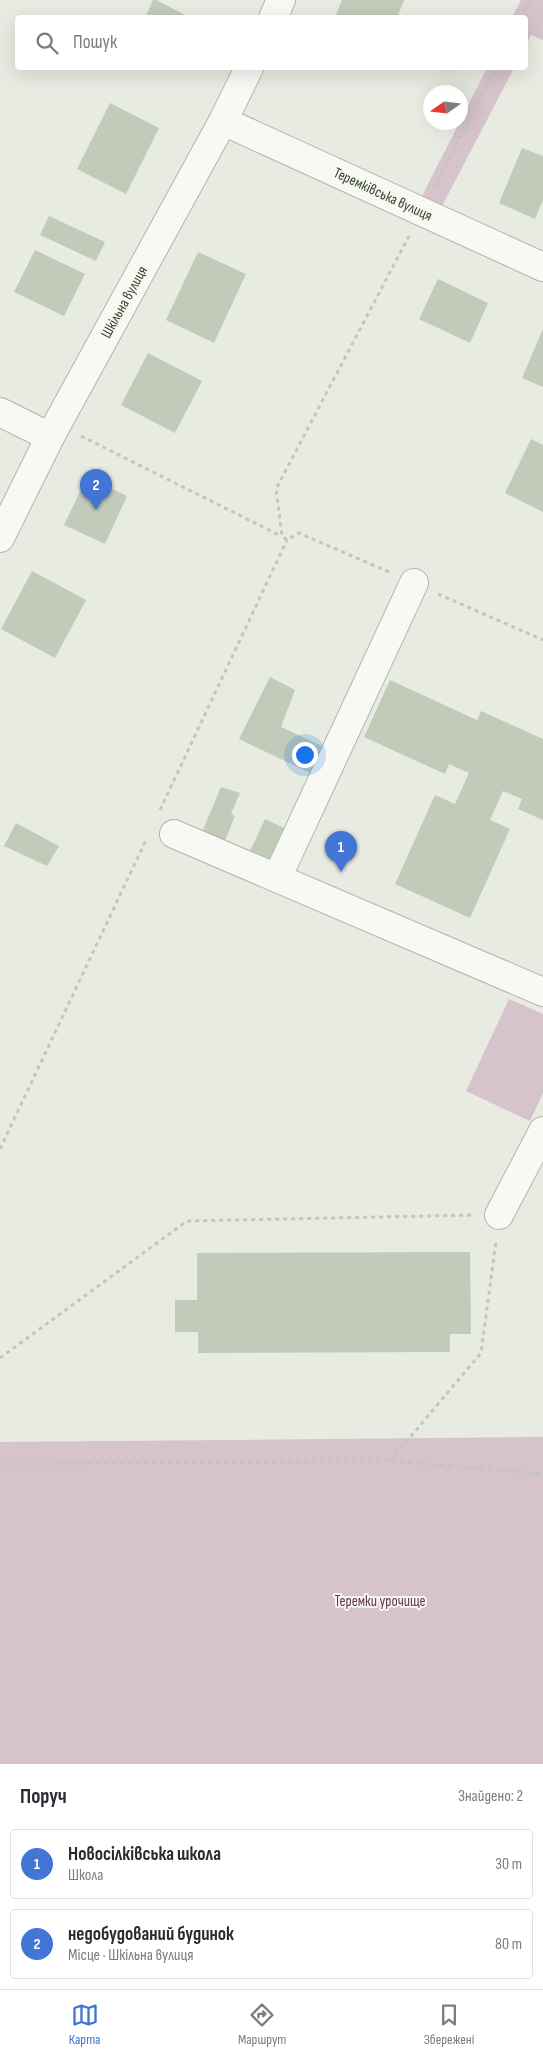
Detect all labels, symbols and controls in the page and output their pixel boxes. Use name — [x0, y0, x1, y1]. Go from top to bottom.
search box — [15, 15, 528, 70]
icon: search — [33, 29, 61, 57]
text: Пошук — [73, 31, 117, 54]
north arrow — [423, 85, 468, 130]
street label: Теремківська вулиця — [330, 163, 435, 226]
street label: Шкільна вулиця — [97, 263, 152, 342]
pin: 2 — [80, 469, 112, 510]
your location — [292, 742, 318, 768]
pin: 1 — [325, 831, 357, 872]
park label: Теремки урочище — [334, 1592, 426, 1611]
text: Поруч — [20, 1784, 67, 1809]
text: Знайдено: 2 — [458, 1787, 523, 1806]
text: Новосілківська школа — [68, 1843, 221, 1866]
text: 1 — [34, 1855, 40, 1874]
text: 30 m — [495, 1855, 522, 1874]
text: Школа — [68, 1866, 104, 1885]
text: недобудований будинок — [68, 1923, 234, 1946]
text: 2 — [33, 1935, 41, 1954]
text: 80 m — [495, 1935, 522, 1954]
text: Місце · Шкільна вулиця — [68, 1946, 193, 1965]
tab: Карта — [69, 2001, 101, 2048]
tab: Маршрут — [238, 2001, 286, 2048]
tab: Збережені — [424, 2001, 474, 2048]

